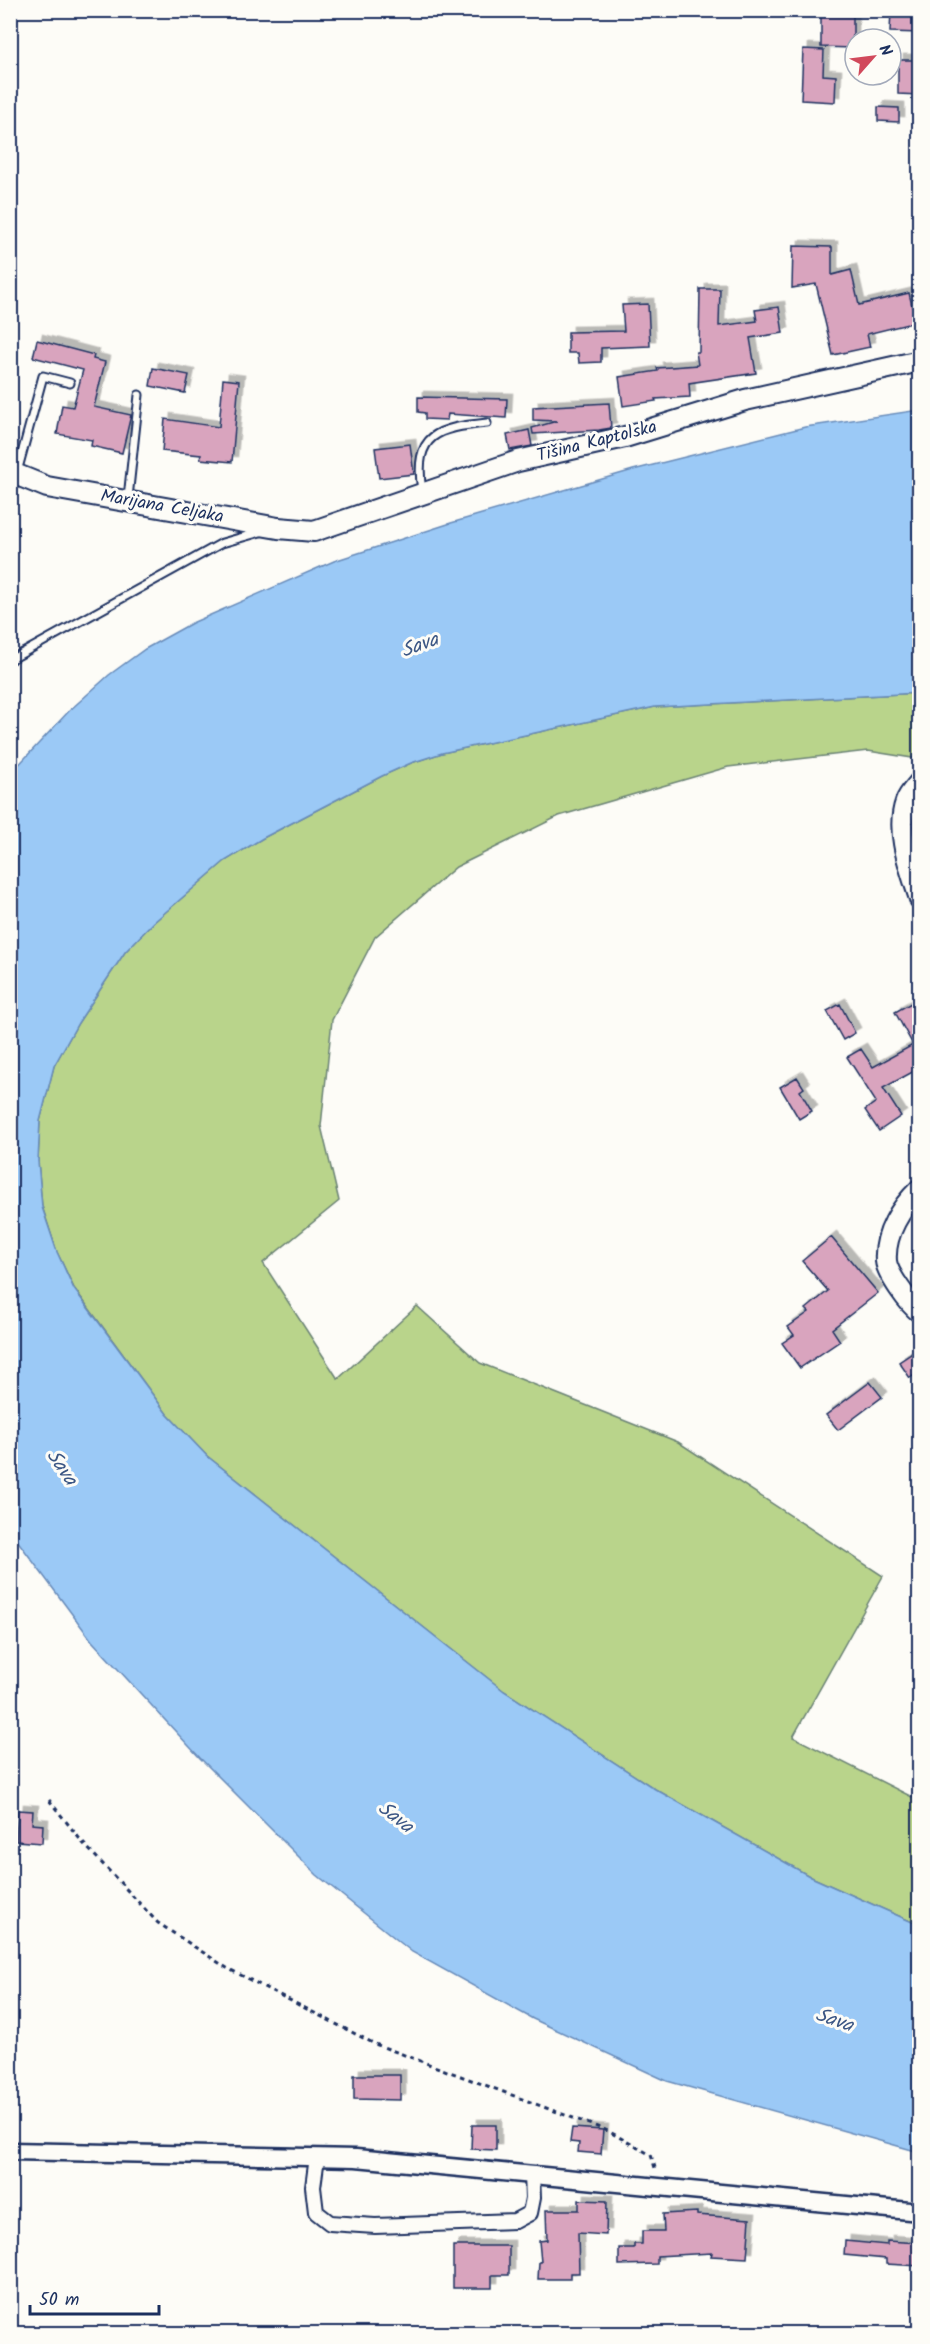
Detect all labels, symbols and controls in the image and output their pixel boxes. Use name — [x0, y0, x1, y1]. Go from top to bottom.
north arrow — [843, 27, 903, 87]
text: N — [872, 40, 898, 61]
street label: Tišina Kaptolska — [534, 413, 660, 471]
street label: Marijana Celjaka — [98, 482, 226, 532]
water label: Sava — [397, 624, 445, 668]
water label: Sava — [37, 1443, 86, 1494]
water label: Sava — [370, 1794, 421, 1843]
water label: Sava — [811, 2000, 859, 2043]
scale bar — [30, 2278, 159, 2316]
text: 50 m — [39, 2286, 79, 2315]

